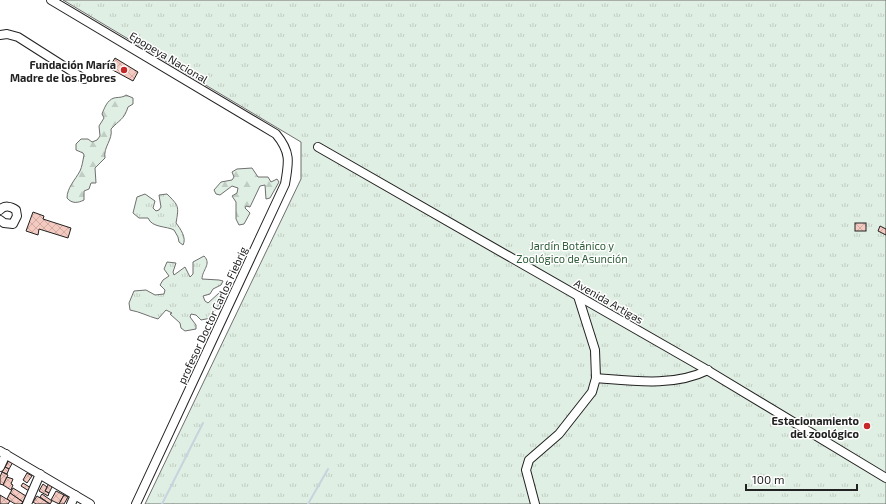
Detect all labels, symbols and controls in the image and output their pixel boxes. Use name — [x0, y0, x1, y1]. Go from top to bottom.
street label: Epopeya Nacional — [127, 28, 211, 86]
place label: Fundación María Madre de los Pobres — [10, 58, 116, 84]
marker: Fundación María Madre de los Pobres — [119, 65, 129, 75]
park label: Jardín Botánico y Zoológico de Asunción — [516, 239, 628, 265]
street label: profesor Doctor Carlos Fiebrig — [174, 244, 250, 386]
street label: Avenida Artigas — [572, 276, 646, 326]
place label: Estacionamiento del zoológico — [771, 414, 860, 440]
marker: Estacionamiento del zoológico — [862, 421, 872, 431]
scale bar — [746, 466, 857, 492]
text: 100 m — [752, 472, 784, 486]

